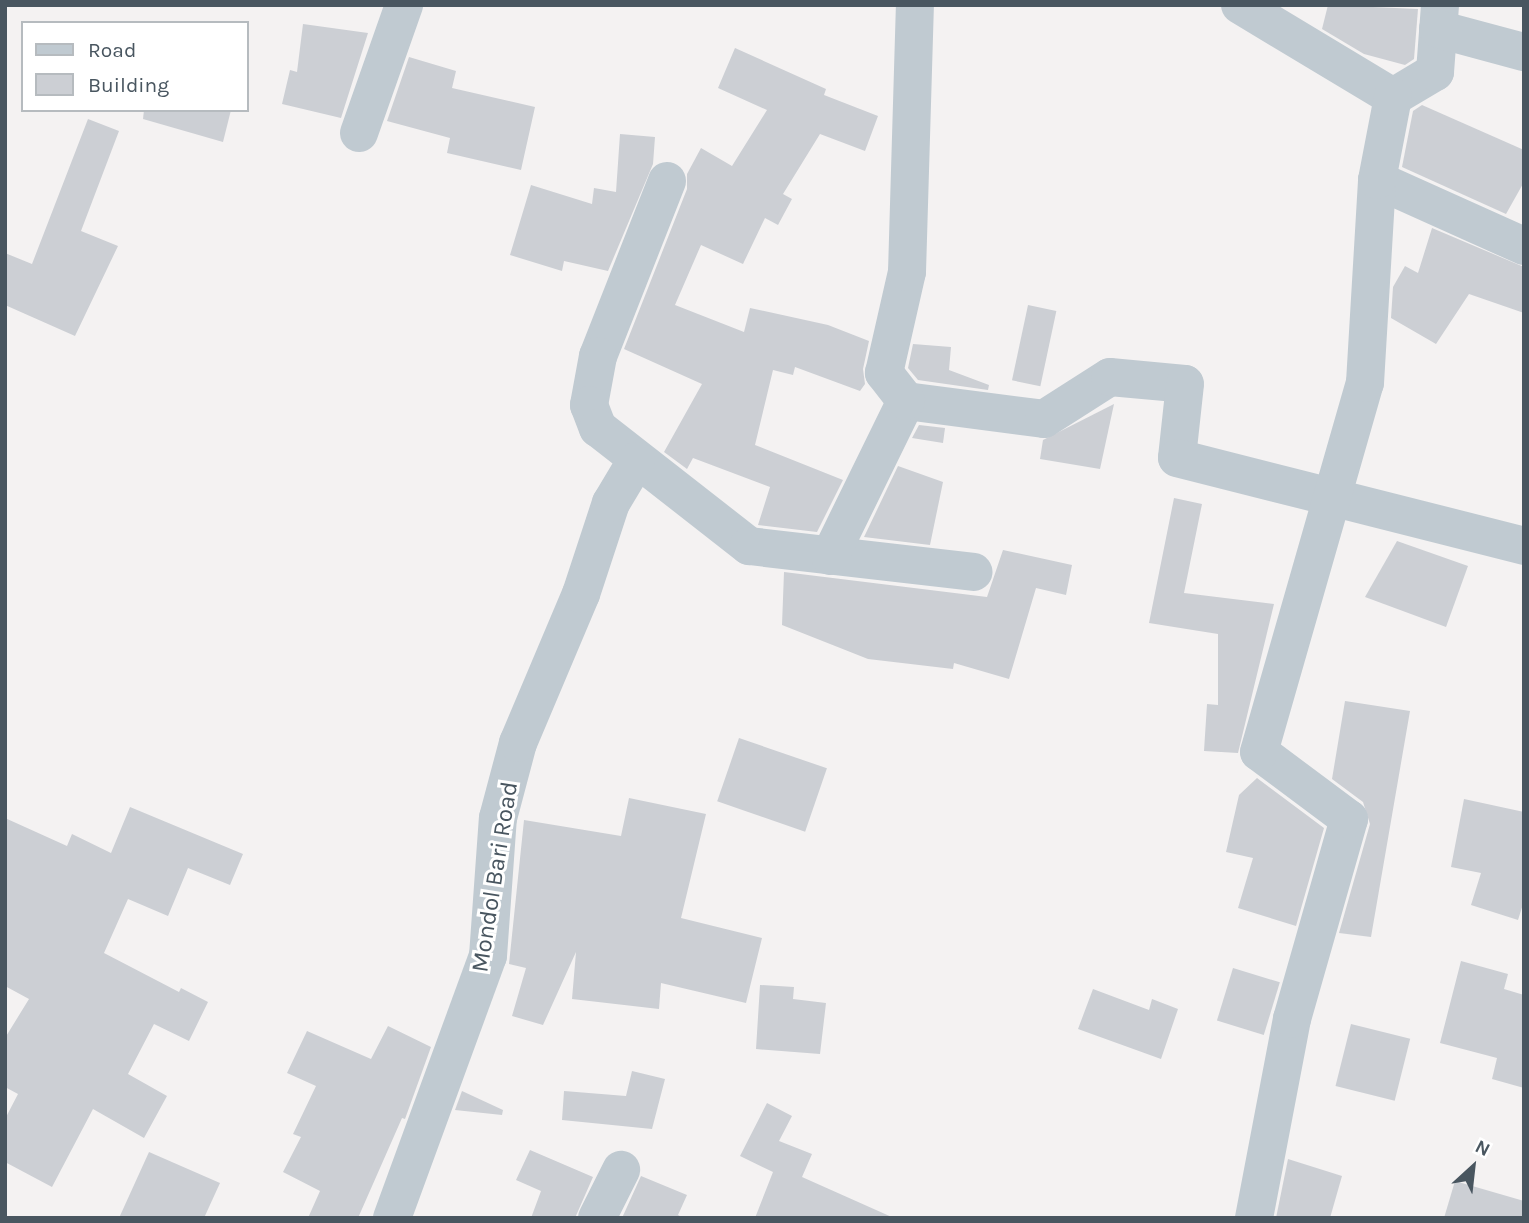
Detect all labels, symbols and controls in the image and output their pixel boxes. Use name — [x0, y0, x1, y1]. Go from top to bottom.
legend — [21, 21, 248, 112]
text: Road — [88, 38, 136, 62]
text: Building — [88, 73, 169, 97]
street label: Mondol Bari Road — [466, 780, 524, 974]
north arrow — [1438, 1132, 1508, 1202]
text: N — [1471, 1135, 1494, 1161]

